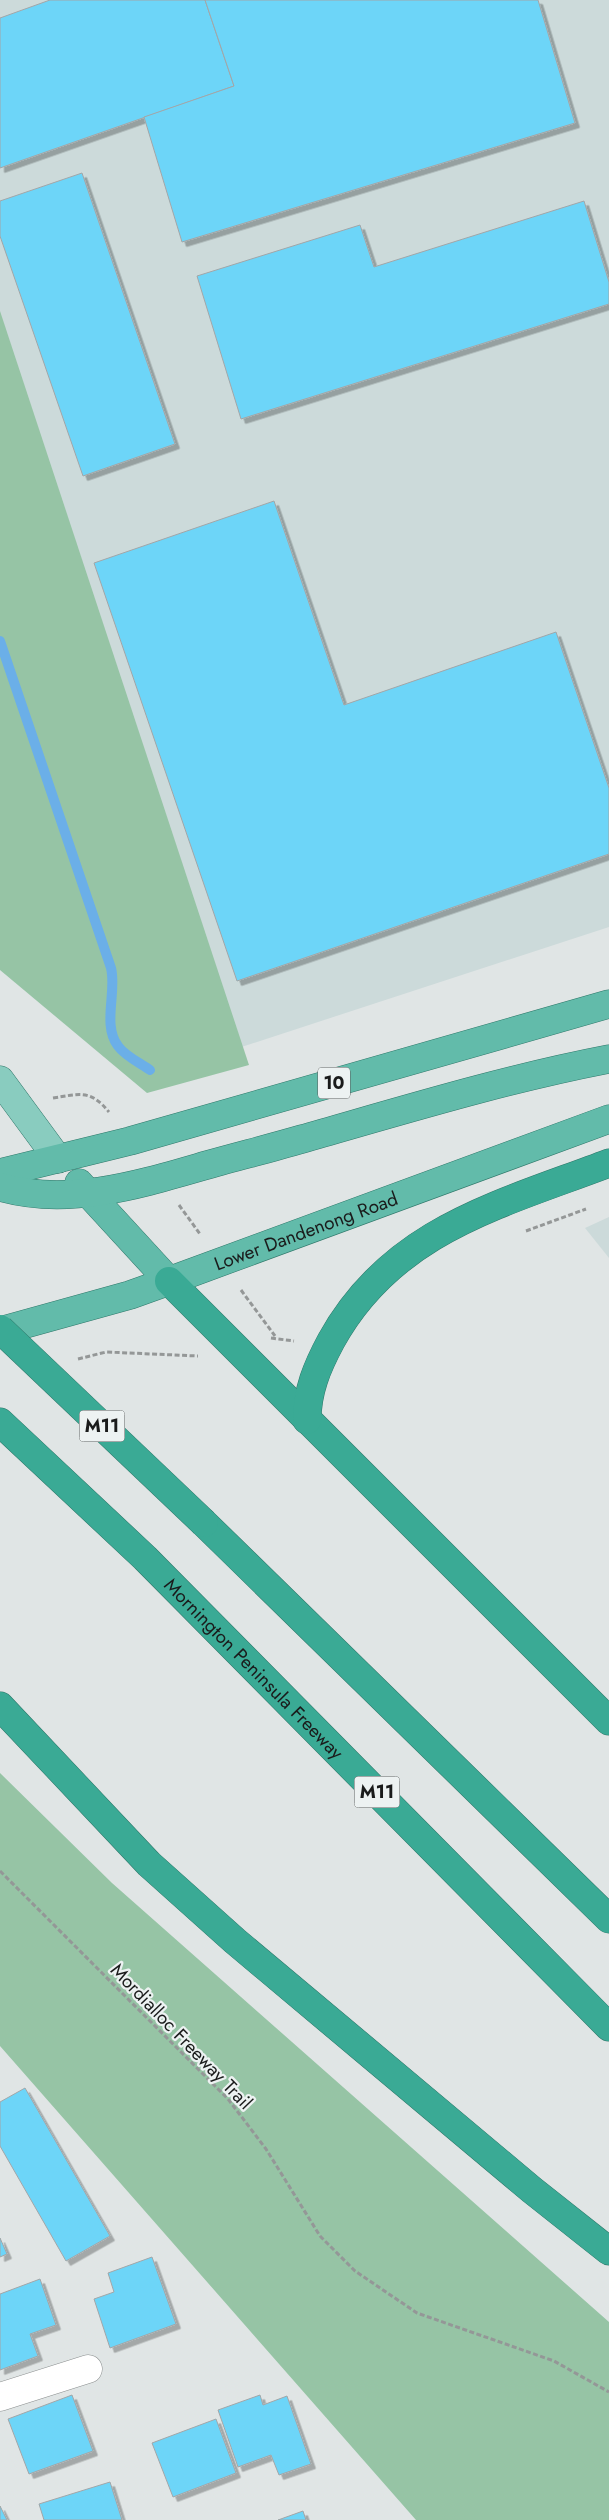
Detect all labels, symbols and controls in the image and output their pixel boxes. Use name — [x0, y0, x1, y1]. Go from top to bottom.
road number: 10 — [318, 1068, 350, 1098]
street label: Lower Dandenong Road — [210, 1185, 402, 1277]
road number: M11 — [80, 1410, 124, 1442]
street label: Mornington Peninsula Freeway — [158, 1572, 350, 1766]
road number: M11 — [354, 1776, 400, 1808]
street label: Mordialloc Freeway Trail — [105, 1957, 259, 2116]

